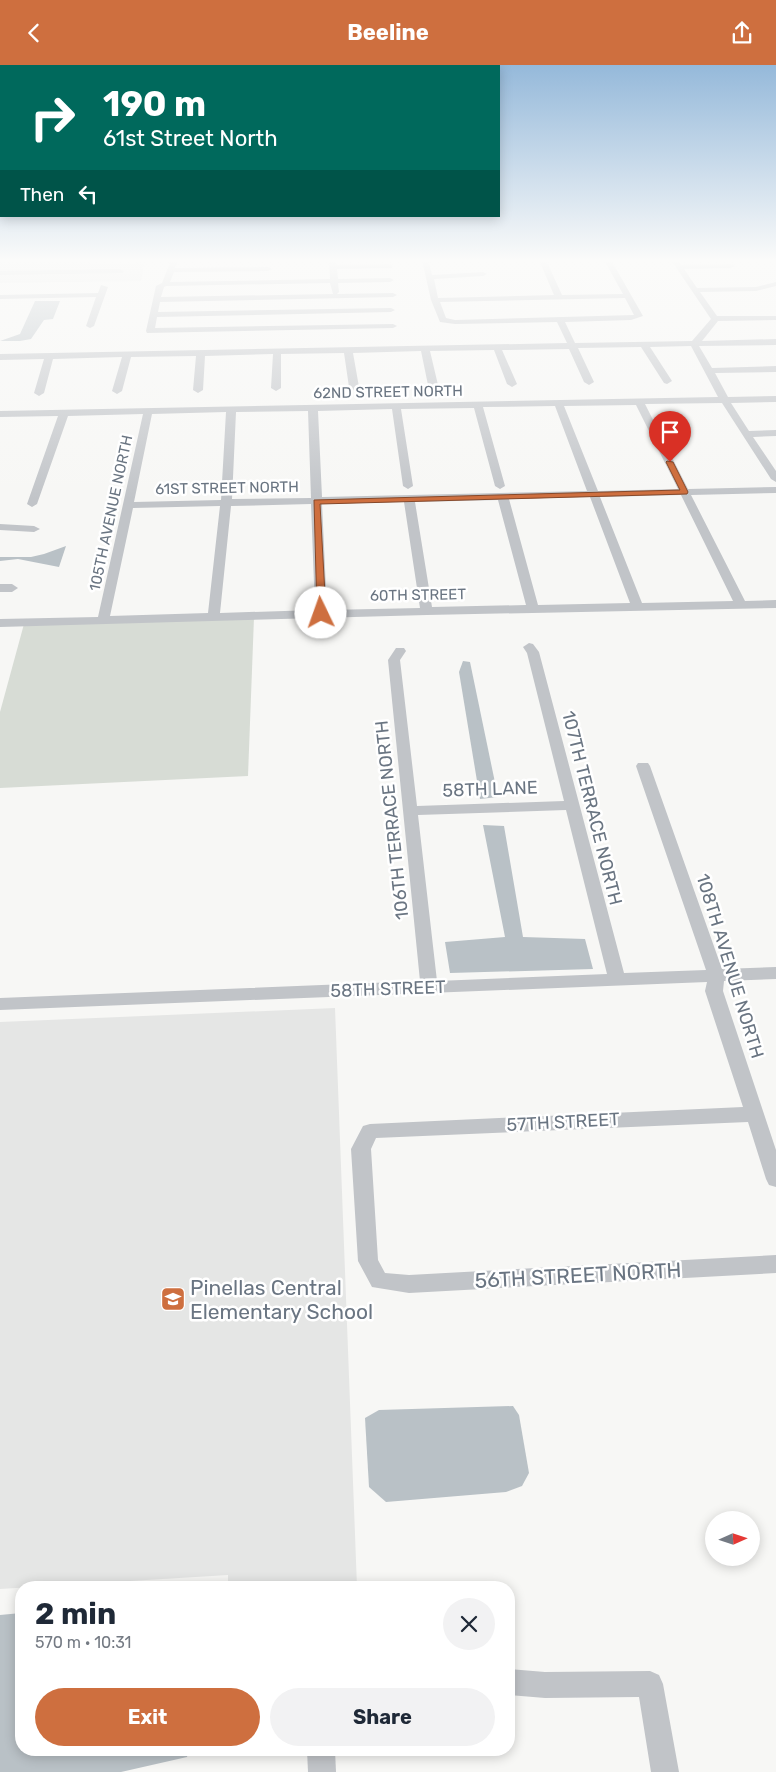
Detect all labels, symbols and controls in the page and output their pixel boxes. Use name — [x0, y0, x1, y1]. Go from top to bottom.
icon: back — [20, 19, 48, 47]
text: Beeline — [347, 19, 429, 46]
icon: share — [728, 19, 756, 47]
text: 190 m — [103, 83, 206, 125]
icon: right — [20, 85, 85, 150]
text: 61st Street North — [103, 125, 278, 152]
icon: left — [74, 180, 102, 208]
text: Then — [20, 183, 64, 206]
street label: 62ND STREET NORTH — [313, 382, 463, 402]
pin — [649, 411, 691, 462]
icon: arrive — [656, 418, 684, 446]
street label: 105TH AVENUE NORTH — [86, 433, 136, 593]
street label: 61ST STREET NORTH — [155, 478, 299, 498]
street label: 60TH STREET — [370, 585, 467, 605]
position arrow — [294, 586, 346, 638]
street label: 107TH TERRACE NORTH — [557, 709, 627, 907]
street label: 106TH TERRACE NORTH — [371, 719, 413, 921]
street label: 58TH LANE — [442, 776, 538, 802]
street label: 108TH AVENUE NORTH — [691, 871, 769, 1061]
street label: 58TH STREET — [330, 976, 446, 1002]
street label: 57TH STREET — [506, 1108, 620, 1136]
street label: 56TH STREET NORTH — [474, 1257, 682, 1293]
place label: Pinellas Central Elementary School — [190, 1275, 373, 1324]
school or university icon: Pinellas Central Elementary School — [160, 1286, 186, 1312]
north arrow — [705, 1511, 760, 1566]
map controls — [705, 1511, 760, 1566]
text: 2 min — [35, 1596, 116, 1632]
button: close — [443, 1598, 495, 1650]
text: 570 m · 10:31 — [35, 1633, 131, 1652]
button: Exit — [35, 1688, 260, 1746]
button: Share — [270, 1688, 495, 1746]

